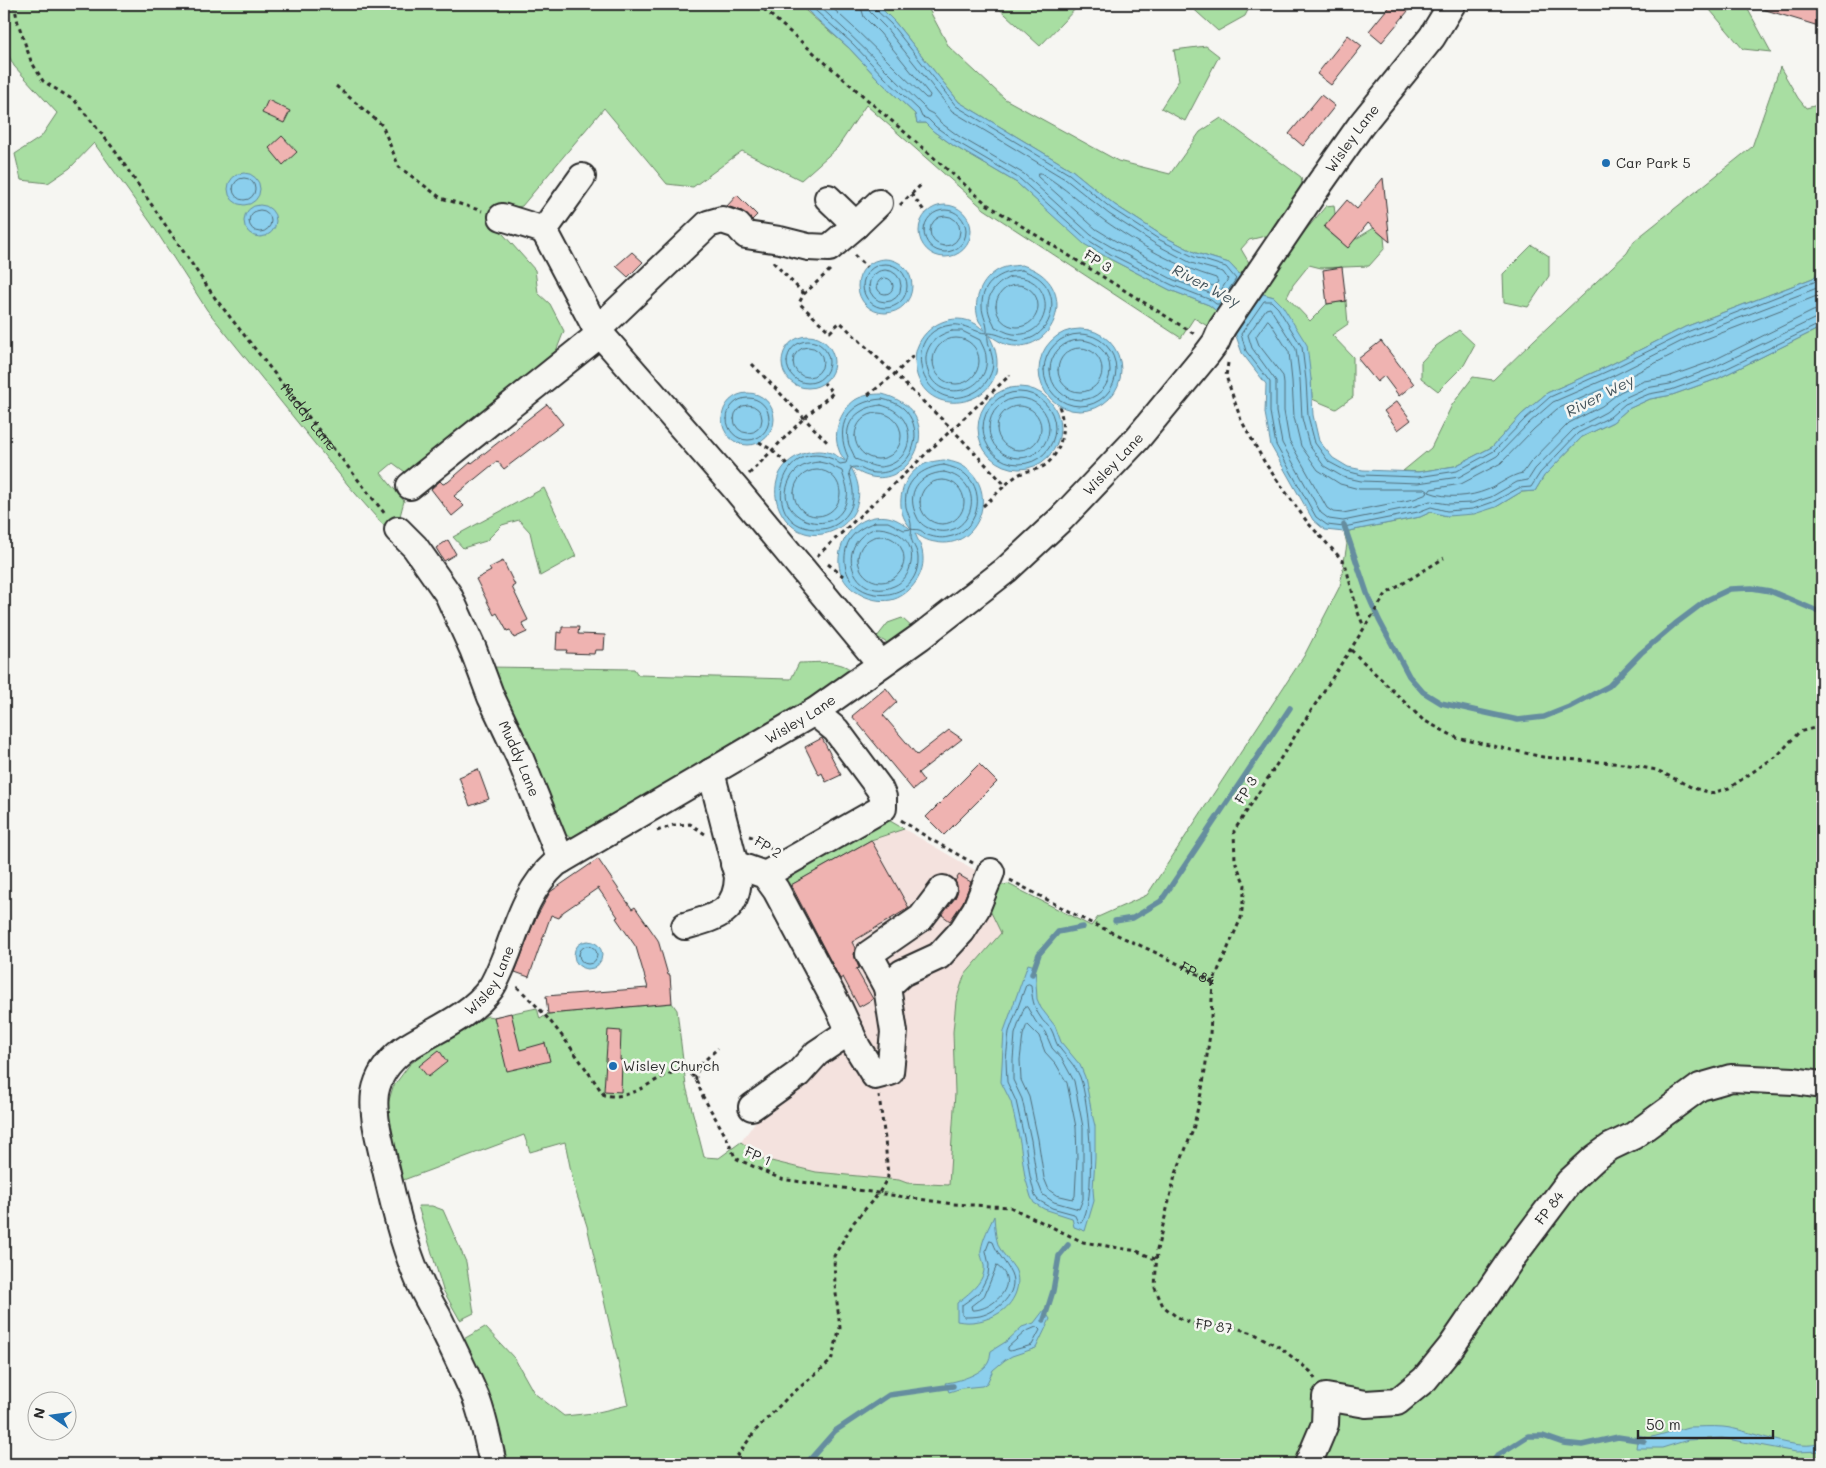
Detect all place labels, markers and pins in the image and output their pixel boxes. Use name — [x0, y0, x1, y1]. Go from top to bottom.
place label: Car Park 5 — [1616, 153, 1691, 172]
marker: Car Park 5 — [1600, 157, 1612, 169]
place label: Wisley Church — [623, 1056, 719, 1075]
marker: Wisley Church — [607, 1060, 619, 1072]

